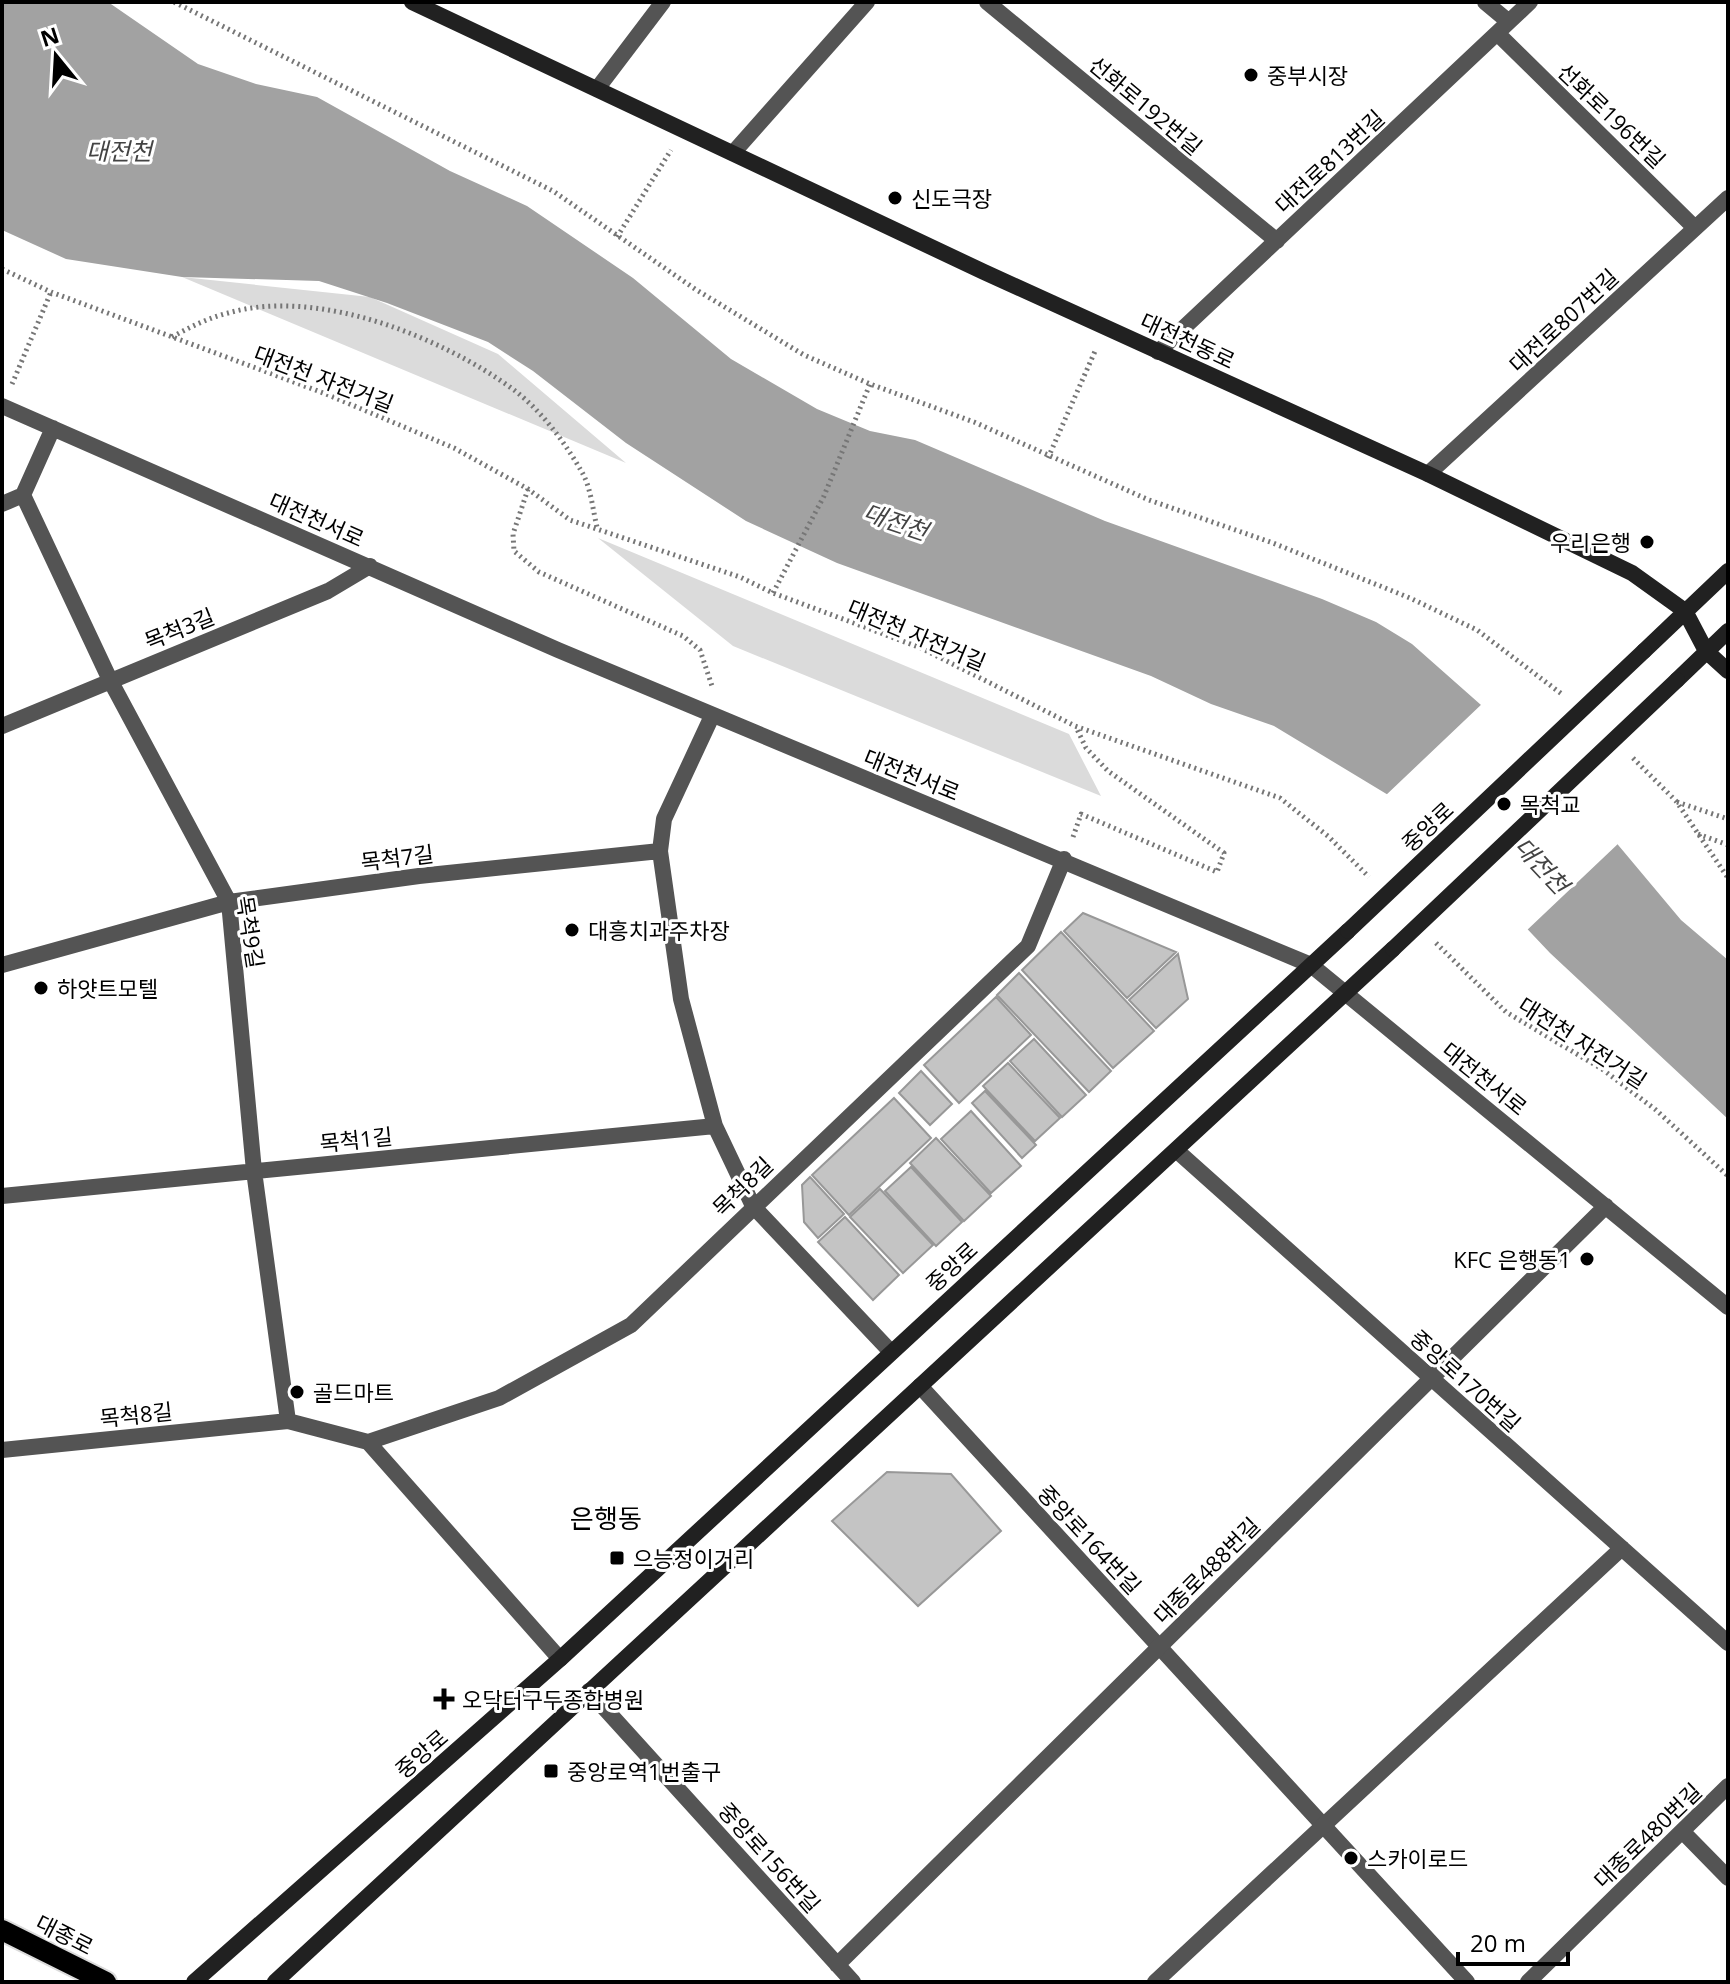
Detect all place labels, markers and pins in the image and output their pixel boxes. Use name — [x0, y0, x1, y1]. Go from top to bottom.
place label: 중부시장 — [1267, 60, 1348, 90]
marker: 중부시장 — [1242, 66, 1260, 84]
place label: 신도극장 — [911, 183, 992, 213]
marker: 신도극장 — [886, 189, 904, 207]
place label: 우리은행 — [1550, 527, 1631, 557]
marker: 우리은행 — [1638, 533, 1656, 551]
place label: 목척교 — [1520, 789, 1581, 819]
marker: 목척교 — [1495, 795, 1513, 813]
place label: 대흥치과주차장 — [588, 915, 730, 945]
marker: 대흥치과주차장 — [563, 921, 581, 939]
place label: 하얏트모텔 — [57, 973, 158, 1003]
marker: 하얏트모텔 — [32, 979, 50, 997]
place label: KFC 은행동1 — [1453, 1244, 1571, 1274]
marker: KFC 은행동1 — [1578, 1250, 1596, 1268]
place label: 골드마트 — [313, 1377, 394, 1407]
marker: 골드마트 — [288, 1383, 306, 1401]
place label: 으능정이거리 — [633, 1543, 754, 1573]
marker: 으능정이거리 — [608, 1549, 626, 1567]
place label: 오닥터구두종합병원 — [462, 1684, 644, 1714]
marker: 오닥터구두종합병원 — [433, 1688, 455, 1710]
place label: 중앙로역1번출구 — [567, 1756, 721, 1786]
marker: 중앙로역1번출구 — [542, 1762, 560, 1780]
place label: 스카이로드 — [1367, 1843, 1468, 1873]
marker: 스카이로드 — [1342, 1849, 1360, 1867]

